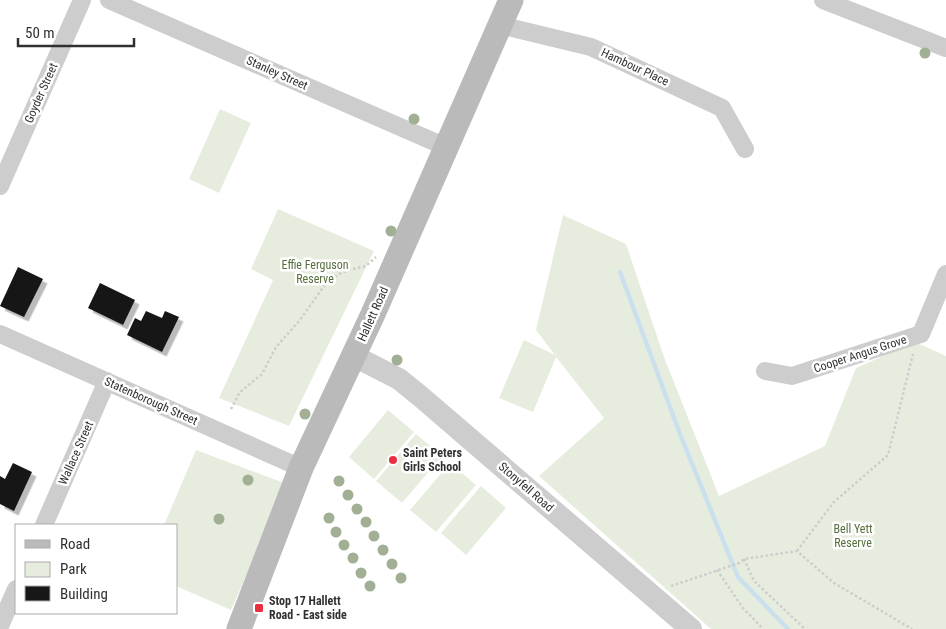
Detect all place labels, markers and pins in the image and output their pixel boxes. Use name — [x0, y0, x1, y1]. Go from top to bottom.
place label: Saint Peters Girls School — [403, 446, 462, 474]
marker: Saint Peters Girls School — [387, 454, 399, 466]
place label: Stop 17 Hallett Road - East side — [269, 594, 347, 622]
marker: Stop 17 Hallett Road - East side — [253, 602, 265, 614]

